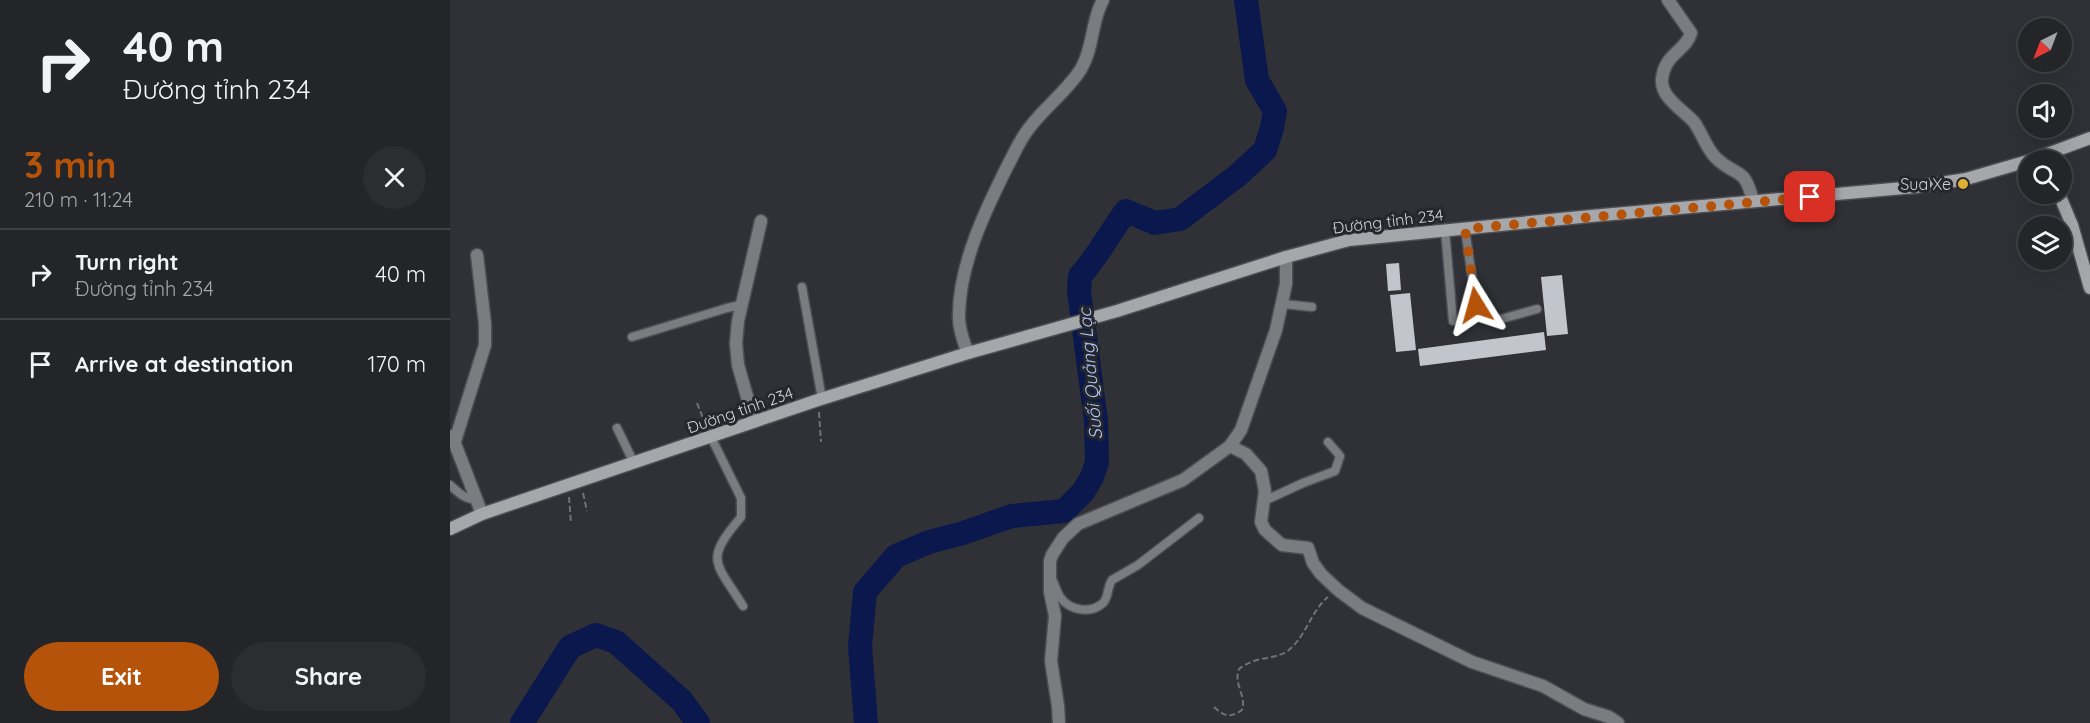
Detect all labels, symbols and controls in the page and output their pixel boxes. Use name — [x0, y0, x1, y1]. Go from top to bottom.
north arrow — [2018, 18, 2072, 72]
map controls — [2018, 18, 2072, 270]
text: 40 m — [123, 20, 224, 73]
icon: right — [24, 24, 102, 102]
text: Đường tỉnh 234 — [123, 72, 311, 106]
button: sound — [2018, 84, 2072, 138]
text: 3 min — [24, 142, 117, 187]
button: close — [363, 146, 426, 209]
button: search — [2018, 150, 2072, 204]
pin — [1784, 171, 1835, 222]
place label: Sua Xe — [1900, 174, 1951, 194]
marker: Sua Xe — [1956, 177, 1970, 191]
icon: arrive — [1793, 180, 1826, 213]
text: 210 m · 11:24 — [24, 187, 133, 212]
street label: Đường tỉnh 234 — [1332, 204, 1444, 238]
button: layers — [2018, 216, 2072, 270]
text: Turn right — [75, 248, 179, 276]
icon: right — [24, 258, 57, 291]
text: 40 m — [375, 260, 426, 288]
position arrow — [1444, 273, 1508, 337]
text: Đường tỉnh 234 — [75, 276, 214, 301]
water label: Suối Quảng Lạc — [1073, 306, 1107, 440]
icon: arrive — [24, 348, 57, 381]
text: Arrive at destination — [75, 350, 293, 378]
text: 170 m — [367, 350, 426, 378]
street label: Đường tỉnh 234 — [684, 382, 796, 438]
button: Exit — [24, 642, 219, 711]
button: Share — [231, 642, 426, 711]

